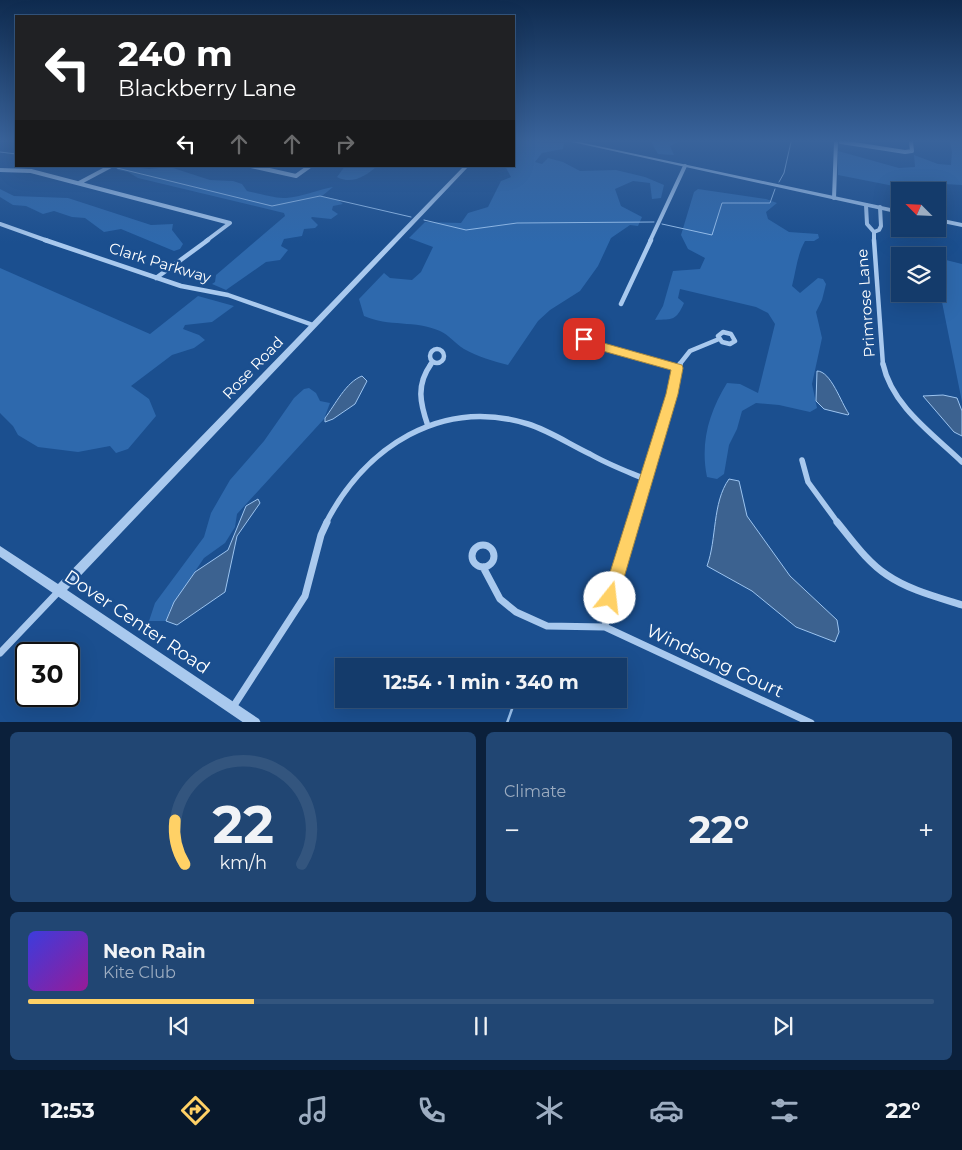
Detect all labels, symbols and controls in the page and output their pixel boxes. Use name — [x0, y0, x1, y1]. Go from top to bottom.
text: 240 m — [118, 32, 233, 75]
icon: left — [35, 35, 100, 100]
text: Blackberry Lane — [118, 75, 296, 102]
icon: left — [172, 130, 200, 158]
icon: ahead — [225, 130, 253, 158]
icon: ahead — [278, 130, 306, 158]
icon: right — [331, 130, 359, 158]
north arrow — [891, 182, 946, 238]
map controls — [891, 182, 946, 302]
street label: Clark Parkway — [107, 238, 214, 287]
button: layers — [891, 247, 946, 302]
street label: Primrose Lane — [852, 248, 879, 358]
pin — [563, 318, 605, 360]
icon: arrive — [570, 325, 598, 353]
street label: Rose Road — [218, 332, 287, 403]
street label: Dover Center Road — [60, 565, 214, 679]
position arrow — [583, 571, 635, 623]
street label: Windsong Court — [643, 620, 787, 702]
speed limit sign: 30 — [15, 642, 80, 707]
text: 12:54 · 1 min · 340 m — [383, 671, 579, 694]
text: Climate — [504, 782, 566, 801]
text: 22 — [212, 793, 274, 856]
text: 22° — [689, 806, 749, 853]
text: − — [504, 813, 520, 847]
text: + — [918, 813, 934, 847]
text: km/h — [219, 852, 267, 873]
text: Neon Rain — [103, 940, 206, 963]
text: Kite Club — [103, 963, 176, 982]
icon: previous — [165, 1012, 193, 1040]
icon: pause — [467, 1012, 495, 1040]
icon: next — [769, 1012, 797, 1040]
icon: directions — [178, 1093, 213, 1128]
icon: music — [296, 1093, 331, 1128]
icon: phone — [414, 1093, 449, 1128]
icon: climate — [532, 1093, 567, 1128]
icon: car — [649, 1093, 684, 1128]
icon: filters — [767, 1093, 802, 1128]
text: 12:53 — [41, 1097, 95, 1124]
text: 22° — [885, 1097, 920, 1124]

